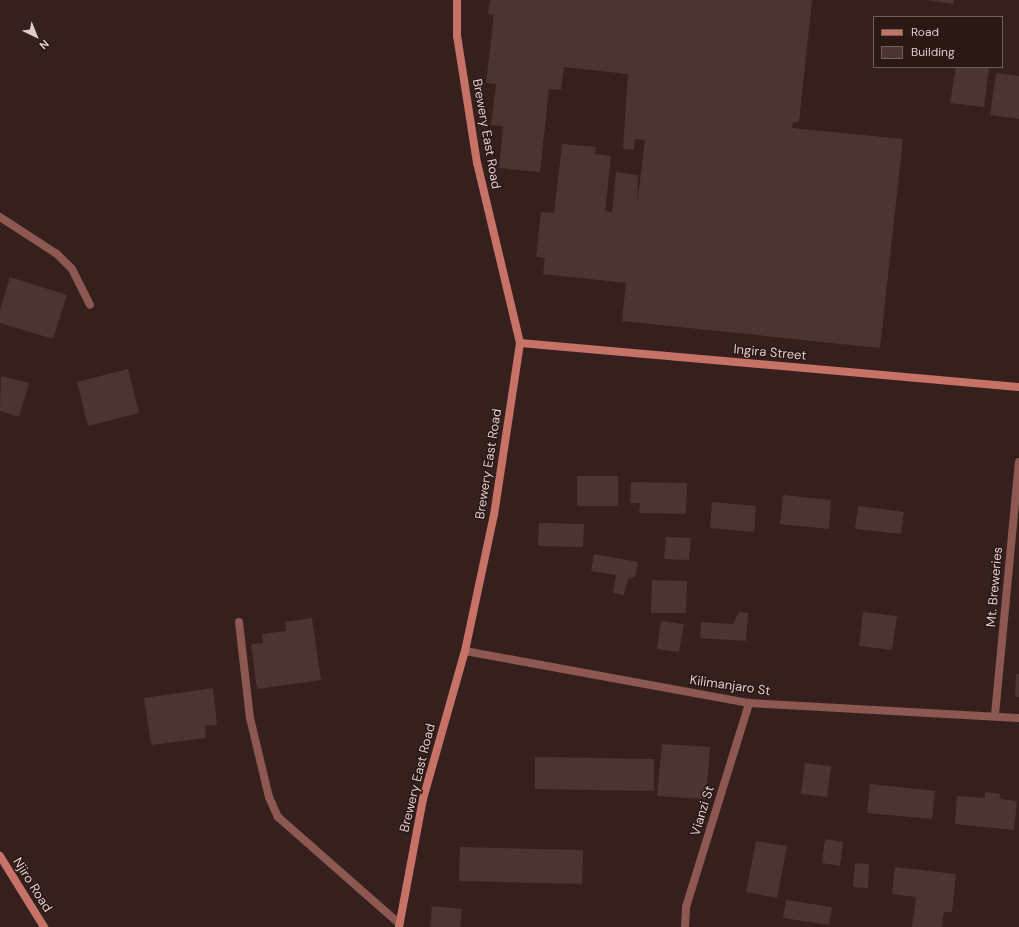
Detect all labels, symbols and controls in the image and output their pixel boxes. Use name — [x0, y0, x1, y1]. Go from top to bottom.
north arrow — [16, 16, 56, 56]
legend — [873, 16, 1003, 68]
text: Road — [911, 24, 939, 40]
text: N — [36, 37, 52, 53]
text: Building — [911, 44, 955, 60]
street label: Brewery East Road — [469, 78, 503, 190]
street label: Ingira Street — [733, 342, 807, 364]
street label: Brewery East Road — [473, 408, 505, 520]
street label: Mt. Breweries — [984, 546, 1006, 628]
street label: Kilimanjaro St — [689, 673, 771, 699]
street label: Brewery East Road — [397, 722, 439, 834]
street label: Vianzi St — [688, 784, 718, 838]
street label: Njiro Road — [9, 855, 55, 915]

